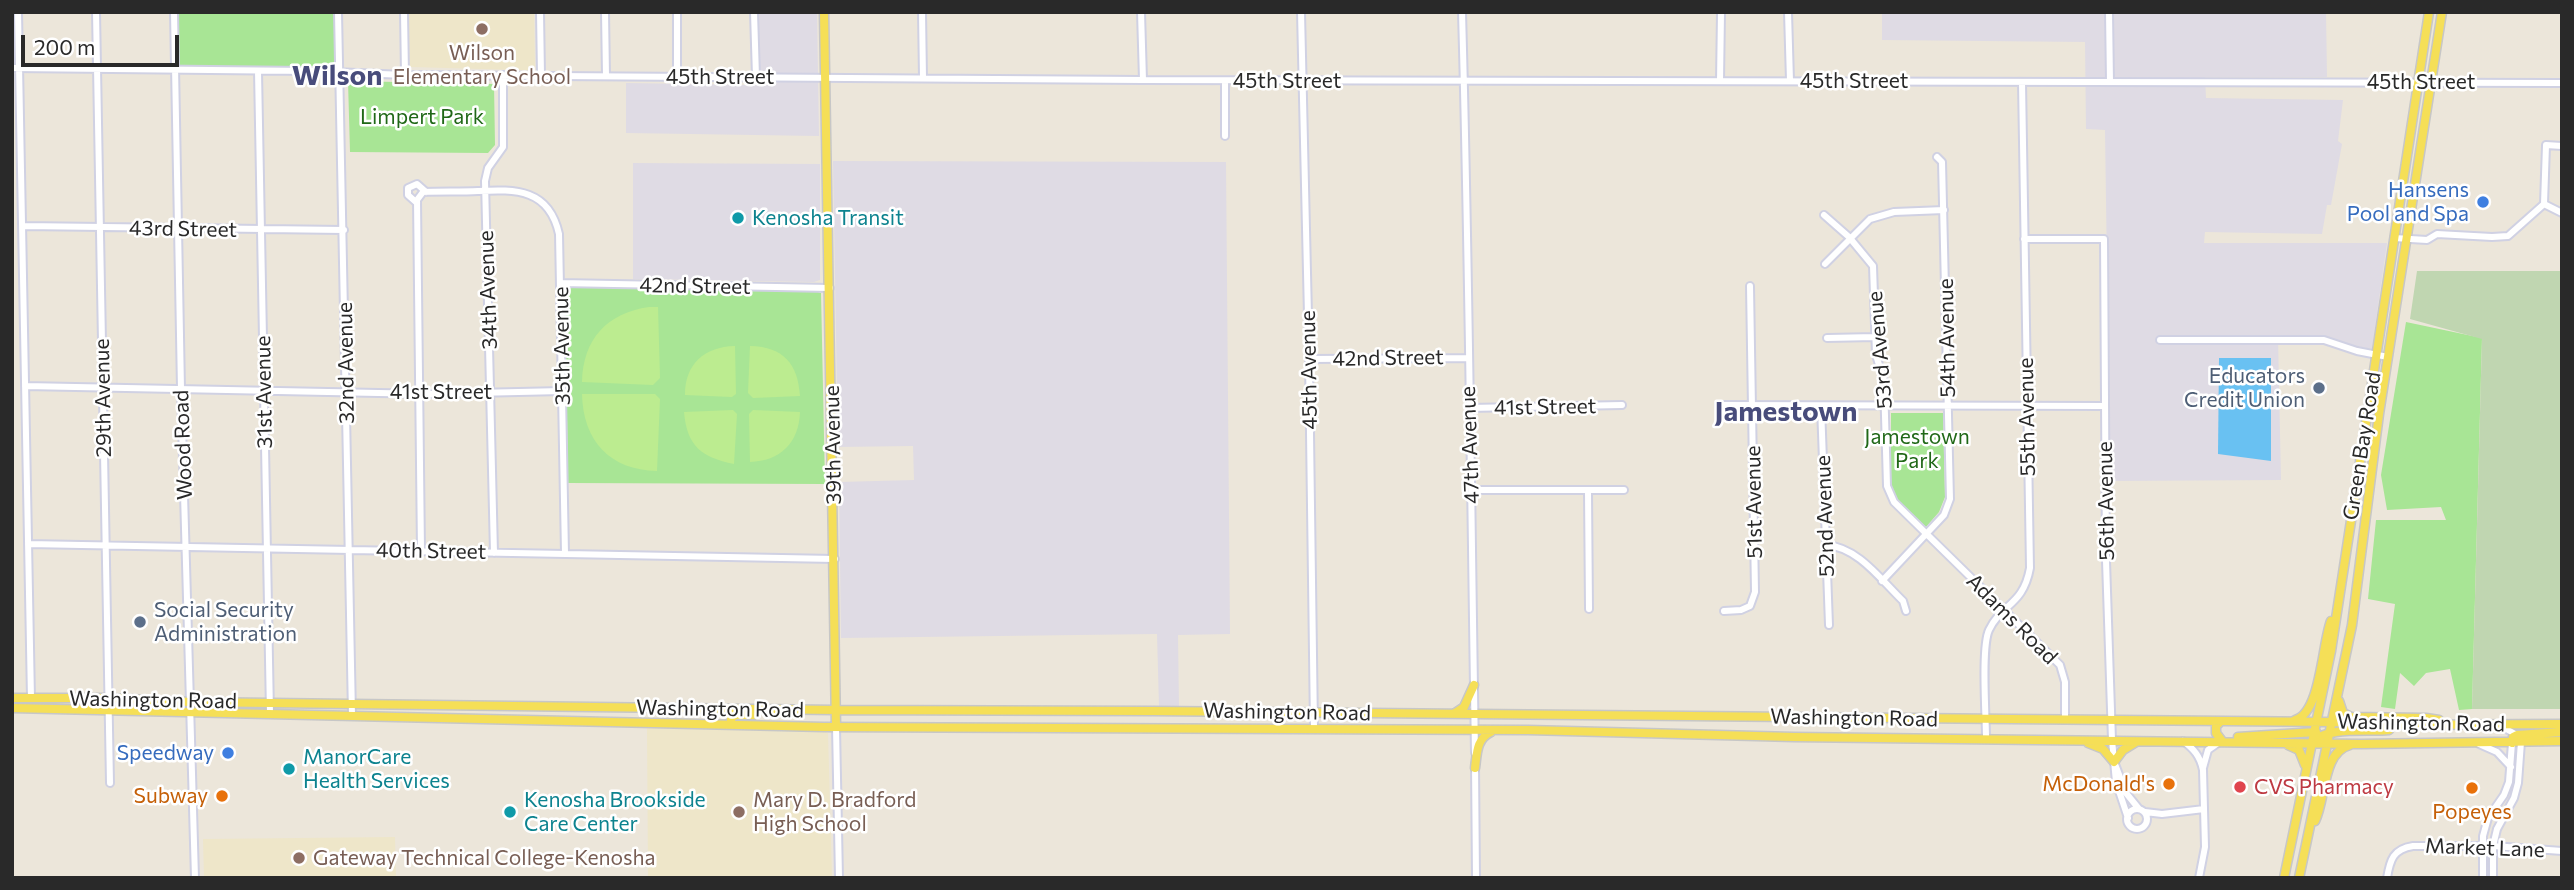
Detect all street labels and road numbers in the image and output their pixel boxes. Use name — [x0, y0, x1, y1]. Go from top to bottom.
street label: 45th Street — [666, 64, 774, 90]
street label: 45th Street — [1233, 68, 1341, 94]
street label: 45th Street — [1800, 68, 1908, 94]
street label: 45th Street — [2367, 69, 2475, 95]
street label: 43rd Street — [129, 215, 237, 243]
street label: 34th Avenue — [473, 230, 503, 350]
street label: 42nd Street — [639, 272, 751, 300]
street label: 54th Avenue — [1933, 278, 1961, 398]
street label: 35th Avenue — [548, 286, 576, 406]
street label: 53rd Avenue — [1862, 290, 1898, 410]
street label: 32nd Avenue — [332, 302, 360, 424]
street label: 45th Avenue — [1295, 310, 1323, 430]
street label: 31st Avenue — [250, 335, 278, 449]
street label: 29th Avenue — [89, 338, 117, 458]
street label: 42nd Street — [1332, 344, 1444, 372]
street label: 55th Avenue — [2013, 357, 2041, 477]
street label: Green Bay Road — [2338, 370, 2386, 522]
street label: 41st Street — [390, 379, 492, 405]
street label: 39th Avenue — [819, 385, 847, 505]
street label: 47th Avenue — [1455, 386, 1485, 504]
street label: Wood Road — [168, 389, 198, 501]
street label: 41st Street — [1494, 394, 1596, 420]
street label: 56th Avenue — [2092, 441, 2120, 561]
street label: 51st Avenue — [1740, 445, 1768, 559]
street label: 52nd Avenue — [1810, 455, 1840, 577]
street label: 40th Street — [376, 537, 486, 565]
street label: Adams Road — [1961, 568, 2063, 670]
street label: Washington Road — [69, 686, 237, 714]
street label: Washington Road — [636, 695, 804, 723]
street label: Washington Road — [1203, 698, 1371, 726]
street label: Washington Road — [1770, 704, 1938, 732]
street label: Washington Road — [2337, 709, 2505, 737]
street label: Market Lane — [2425, 833, 2545, 863]

